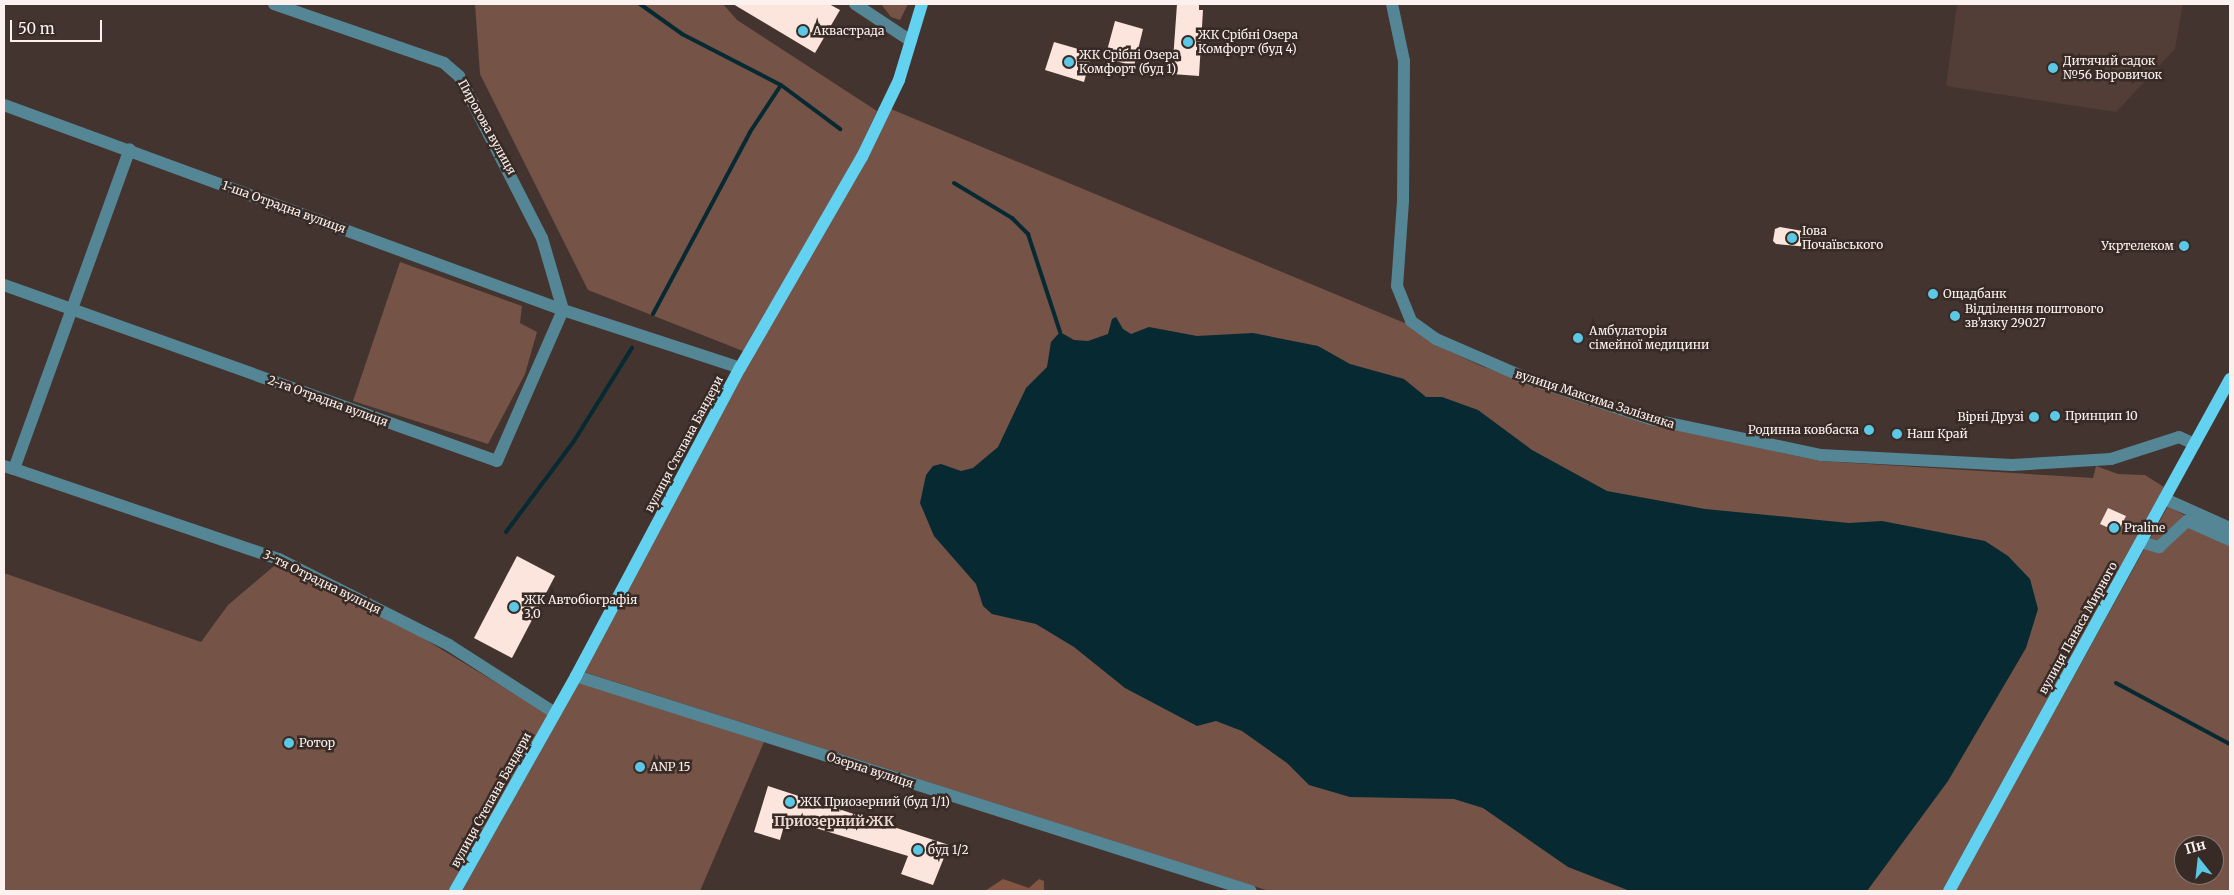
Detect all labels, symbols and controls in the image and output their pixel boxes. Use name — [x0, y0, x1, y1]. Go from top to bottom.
scale bar — [12, 10, 105, 42]
text: 50 m — [18, 19, 55, 38]
place label: Аквастрада — [813, 24, 884, 38]
marker: Аквастрада — [797, 25, 809, 37]
place label: ЖК Срібні Озера Комфорт (буд 4) — [1198, 28, 1298, 56]
marker: ЖК Срібні Озера Комфорт (буд 4) — [1182, 36, 1194, 48]
place label: ЖК Срібні Озера Комфорт (буд 1) — [1079, 48, 1179, 76]
place label: Дитячий садок №56 Боровичок — [2063, 54, 2162, 82]
marker: ЖК Срібні Озера Комфорт (буд 1) — [1063, 56, 1075, 68]
marker: Дитячий садок №56 Боровичок — [2047, 62, 2059, 74]
street label: Пирогова вулиця — [455, 77, 519, 177]
street label: 1-ша Отрадна вулиця — [220, 178, 348, 236]
place label: Іова Почаївського — [1802, 224, 1883, 252]
marker: Іова Почаївського — [1786, 232, 1798, 244]
place label: Укртелеком — [2101, 239, 2174, 253]
marker: Укртелеком — [2178, 240, 2190, 252]
place label: Ощадбанк — [1943, 287, 2007, 301]
marker: Ощадбанк — [1927, 288, 1939, 300]
place label: Відділення поштового зв’язку 29027 — [1965, 302, 2103, 330]
marker: Відділення поштового зв’язку 29027 — [1949, 310, 1961, 322]
place label: Амбулаторія сімейної медицини — [1589, 324, 1709, 352]
marker: Амбулаторія сімейної медицини — [1571, 331, 1585, 345]
street label: вулиця Максима Залізняка — [1514, 366, 1676, 432]
street label: 2-га Отрадна вулиця — [266, 373, 390, 429]
street label: вулиця Степана Бандери — [642, 373, 726, 515]
place label: Принцип 10 — [2065, 409, 2138, 423]
place label: Вірні Друзі — [1957, 410, 2024, 424]
marker: Принцип 10 — [2049, 410, 2061, 422]
marker: Вірні Друзі — [2028, 411, 2040, 423]
place label: Родинна ковбаска — [1748, 423, 1859, 437]
marker: Родинна ковбаска — [1863, 424, 1875, 436]
place label: Наш Край — [1907, 427, 1968, 441]
marker: Наш Край — [1891, 428, 1903, 440]
place label: Praline — [2124, 521, 2165, 535]
marker: Praline — [2108, 522, 2120, 534]
street label: 3-тя Отрадна вулиця — [261, 547, 383, 617]
street label: вулиця Панаса Мирного — [2036, 559, 2120, 697]
place label: ЖК Автобіографія 3.0 — [524, 593, 637, 621]
marker: ЖК Автобіографія 3.0 — [508, 601, 520, 613]
street label: вулиця Степана Бандери — [448, 730, 534, 870]
place label: Ротор — [299, 736, 335, 750]
marker: Ротор — [283, 737, 295, 749]
street label: Озерна вулиця — [825, 749, 915, 791]
place label: ANP 15 — [650, 760, 690, 774]
marker: ANP 15 — [634, 761, 646, 773]
place label: ЖК Приозерний (буд 1/1) — [800, 795, 950, 809]
marker: ЖК Приозерний (буд 1/1) — [784, 796, 796, 808]
district label: Приозерний ЖК — [774, 813, 894, 829]
north arrow — [2174, 835, 2224, 885]
text: Пн — [2183, 835, 2208, 858]
place label: буд 1/2 — [928, 843, 969, 857]
marker: буд 1/2 — [912, 844, 924, 856]

